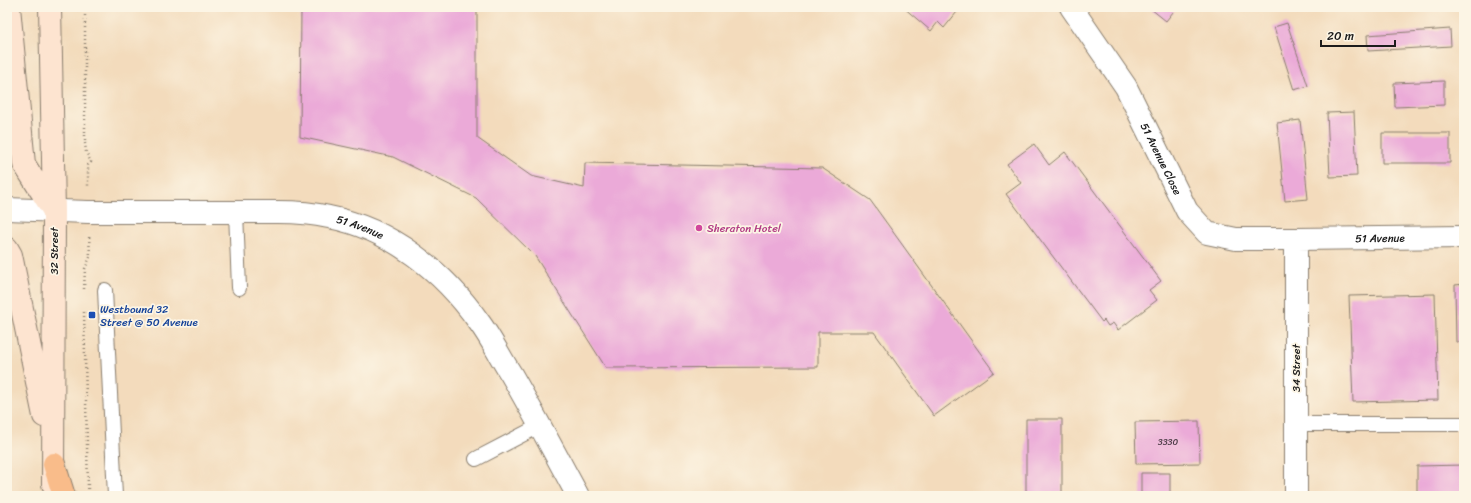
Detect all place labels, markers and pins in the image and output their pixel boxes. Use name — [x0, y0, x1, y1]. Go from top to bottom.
place label: Sheraton Hotel — [707, 219, 782, 238]
marker: Sheraton Hotel — [694, 223, 704, 233]
place label: Westbound 32 Street @ 50 Avenue — [100, 300, 198, 332]
marker: Westbound 32 Street @ 50 Avenue — [87, 310, 97, 320]

